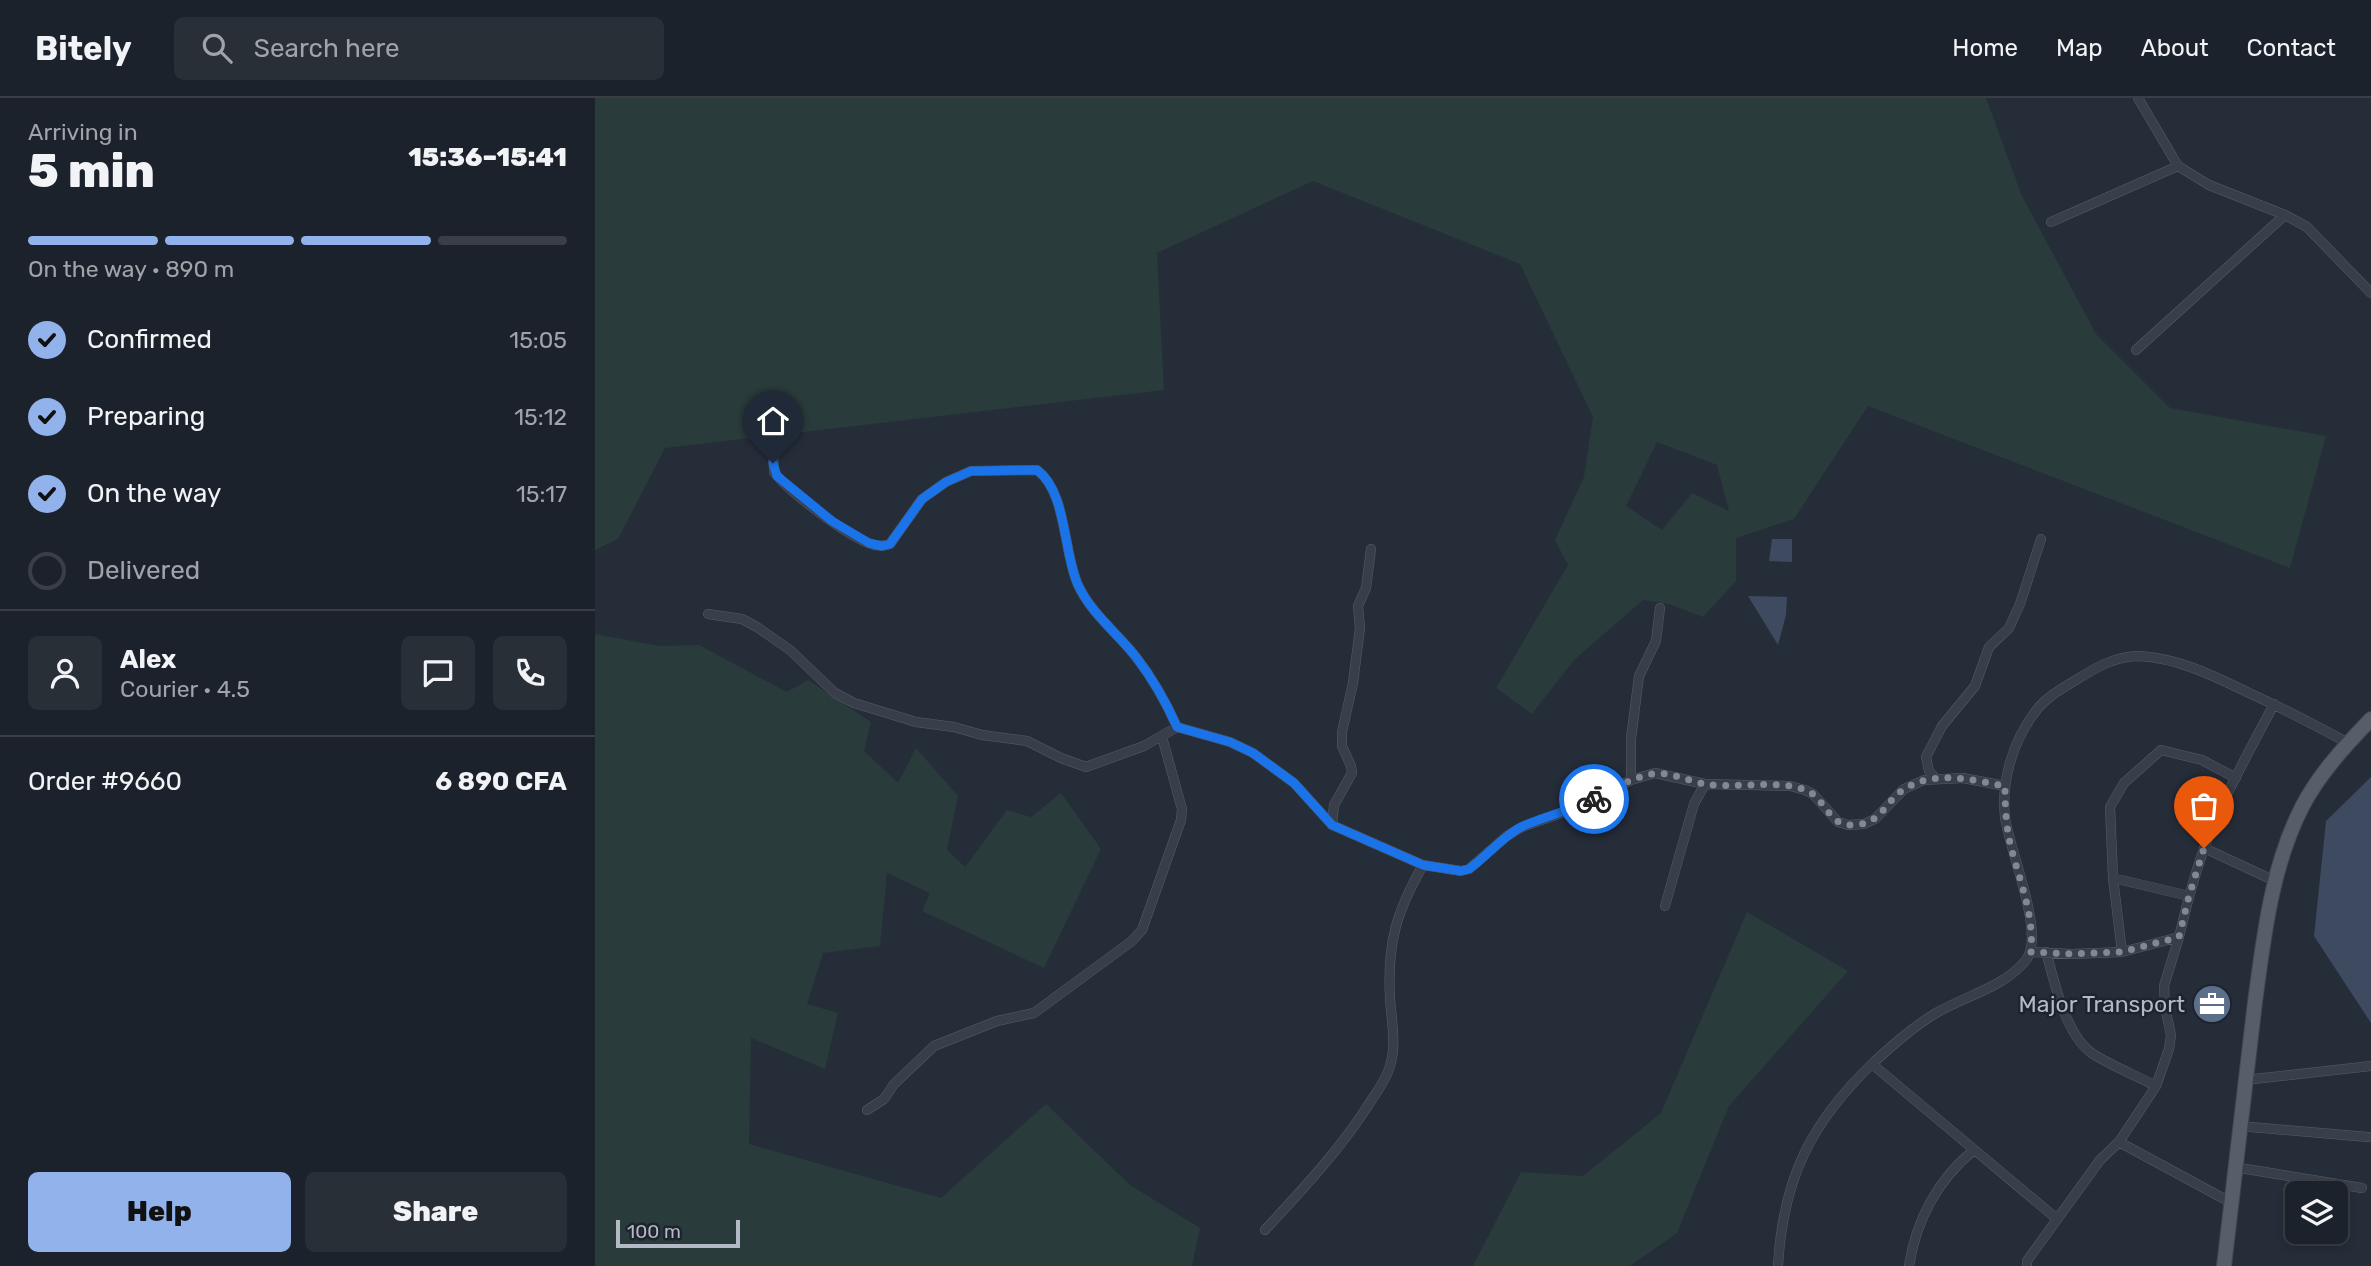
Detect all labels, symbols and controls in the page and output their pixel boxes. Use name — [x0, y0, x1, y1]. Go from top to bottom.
search box — [174, 17, 664, 80]
text: Bitely — [35, 29, 132, 68]
icon: search — [198, 29, 236, 67]
text: Search here — [254, 33, 400, 64]
text: Home — [1952, 34, 2018, 62]
text: Map — [2056, 34, 2103, 62]
text: About — [2141, 34, 2209, 62]
text: Contact — [2247, 34, 2336, 62]
text: Arriving in — [28, 118, 138, 146]
text: 15:36–15:41 — [408, 142, 567, 173]
text: 5 min — [28, 144, 155, 199]
text: On the way · 890 m — [28, 255, 234, 283]
icon: check — [28, 321, 66, 359]
text: Confirmed — [87, 324, 212, 355]
text: 15:05 — [509, 326, 567, 354]
pin — [743, 391, 803, 463]
icon: check — [28, 398, 66, 436]
text: Preparing — [87, 401, 205, 432]
icon: home — [754, 402, 792, 440]
text: 15:12 — [514, 403, 567, 431]
icon: check — [28, 475, 66, 513]
text: On the way — [87, 478, 221, 509]
text: 15:17 — [516, 480, 567, 508]
text: Delivered — [87, 555, 200, 586]
button: person — [28, 636, 102, 710]
button: chat — [401, 636, 475, 710]
button: phone — [493, 636, 567, 710]
text: Alex — [120, 644, 176, 675]
text: Courier · 4.5 — [120, 675, 250, 703]
courier — [1559, 764, 1629, 834]
text: Order #9660 — [28, 766, 182, 797]
text: 6 890 CFA — [435, 766, 567, 797]
pin — [2174, 776, 2234, 848]
icon: bike — [1575, 780, 1613, 818]
icon: bag — [2185, 787, 2223, 825]
office icon: Major Transport — [2191, 983, 2233, 1025]
place label: Major Transport — [2018, 990, 2185, 1018]
button: Help — [28, 1172, 291, 1252]
button: Share — [305, 1172, 567, 1252]
map controls — [2285, 1181, 2348, 1244]
button: layers — [2285, 1181, 2348, 1244]
scale bar — [616, 1217, 740, 1249]
text: 100 m — [627, 1220, 681, 1243]

